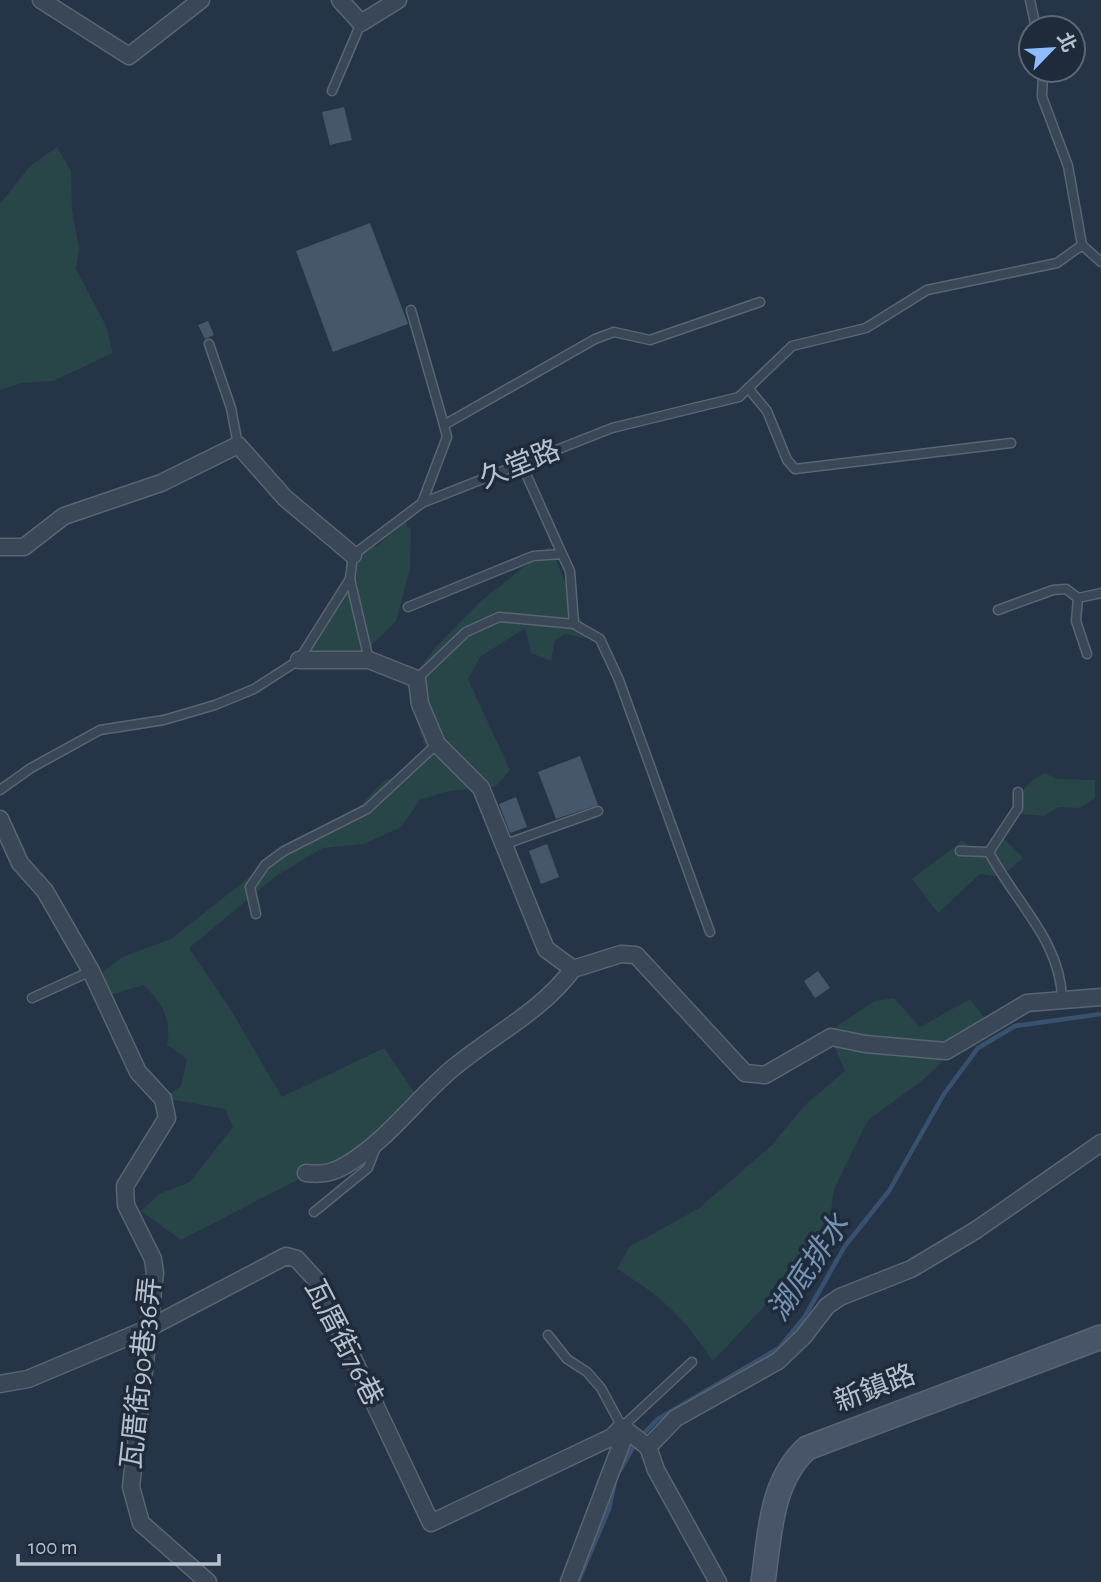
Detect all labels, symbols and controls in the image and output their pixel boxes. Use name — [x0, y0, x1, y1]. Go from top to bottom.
north arrow — [1017, 14, 1087, 84]
text: 北 — [1053, 29, 1080, 55]
street label: 久堂路 — [475, 434, 564, 494]
water label: 湖底排水 — [761, 1207, 856, 1326]
street label: 瓦厝街76巷 — [299, 1275, 388, 1410]
street label: 瓦厝街90巷36弄 — [116, 1276, 166, 1470]
street label: 新鎮路 — [830, 1359, 919, 1417]
scale bar — [18, 1522, 219, 1566]
text: 100 m — [28, 1537, 78, 1558]

